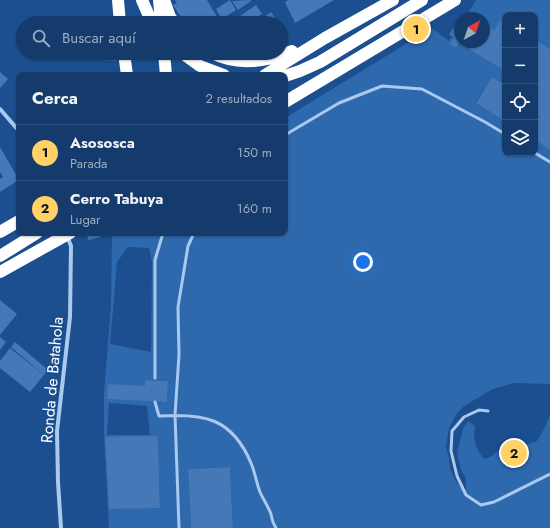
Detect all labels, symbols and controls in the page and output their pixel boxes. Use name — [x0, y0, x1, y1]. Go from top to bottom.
north arrow — [454, 12, 490, 48]
map controls — [502, 12, 538, 156]
button: + — [502, 12, 538, 48]
pin: 1 — [403, 14, 429, 44]
search box — [16, 16, 288, 60]
icon: search — [30, 27, 52, 49]
text: Buscar aquí — [62, 27, 136, 49]
button: − — [502, 48, 538, 84]
button: locate — [502, 84, 538, 120]
text: Cerca — [32, 86, 78, 110]
text: 2 resultados — [206, 89, 272, 108]
button: layers — [502, 120, 538, 156]
text: Asososca — [70, 132, 135, 154]
text: 1 — [42, 143, 48, 162]
text: 150 m — [237, 143, 272, 162]
text: Parada — [70, 154, 107, 173]
text: Cerro Tabuya — [70, 188, 163, 210]
text: 2 — [41, 199, 49, 218]
text: 160 m — [237, 199, 272, 218]
text: Lugar — [70, 210, 101, 229]
your location — [353, 252, 373, 272]
street label: Ronda de Batahola — [35, 316, 69, 444]
pin: 2 — [501, 438, 527, 468]

